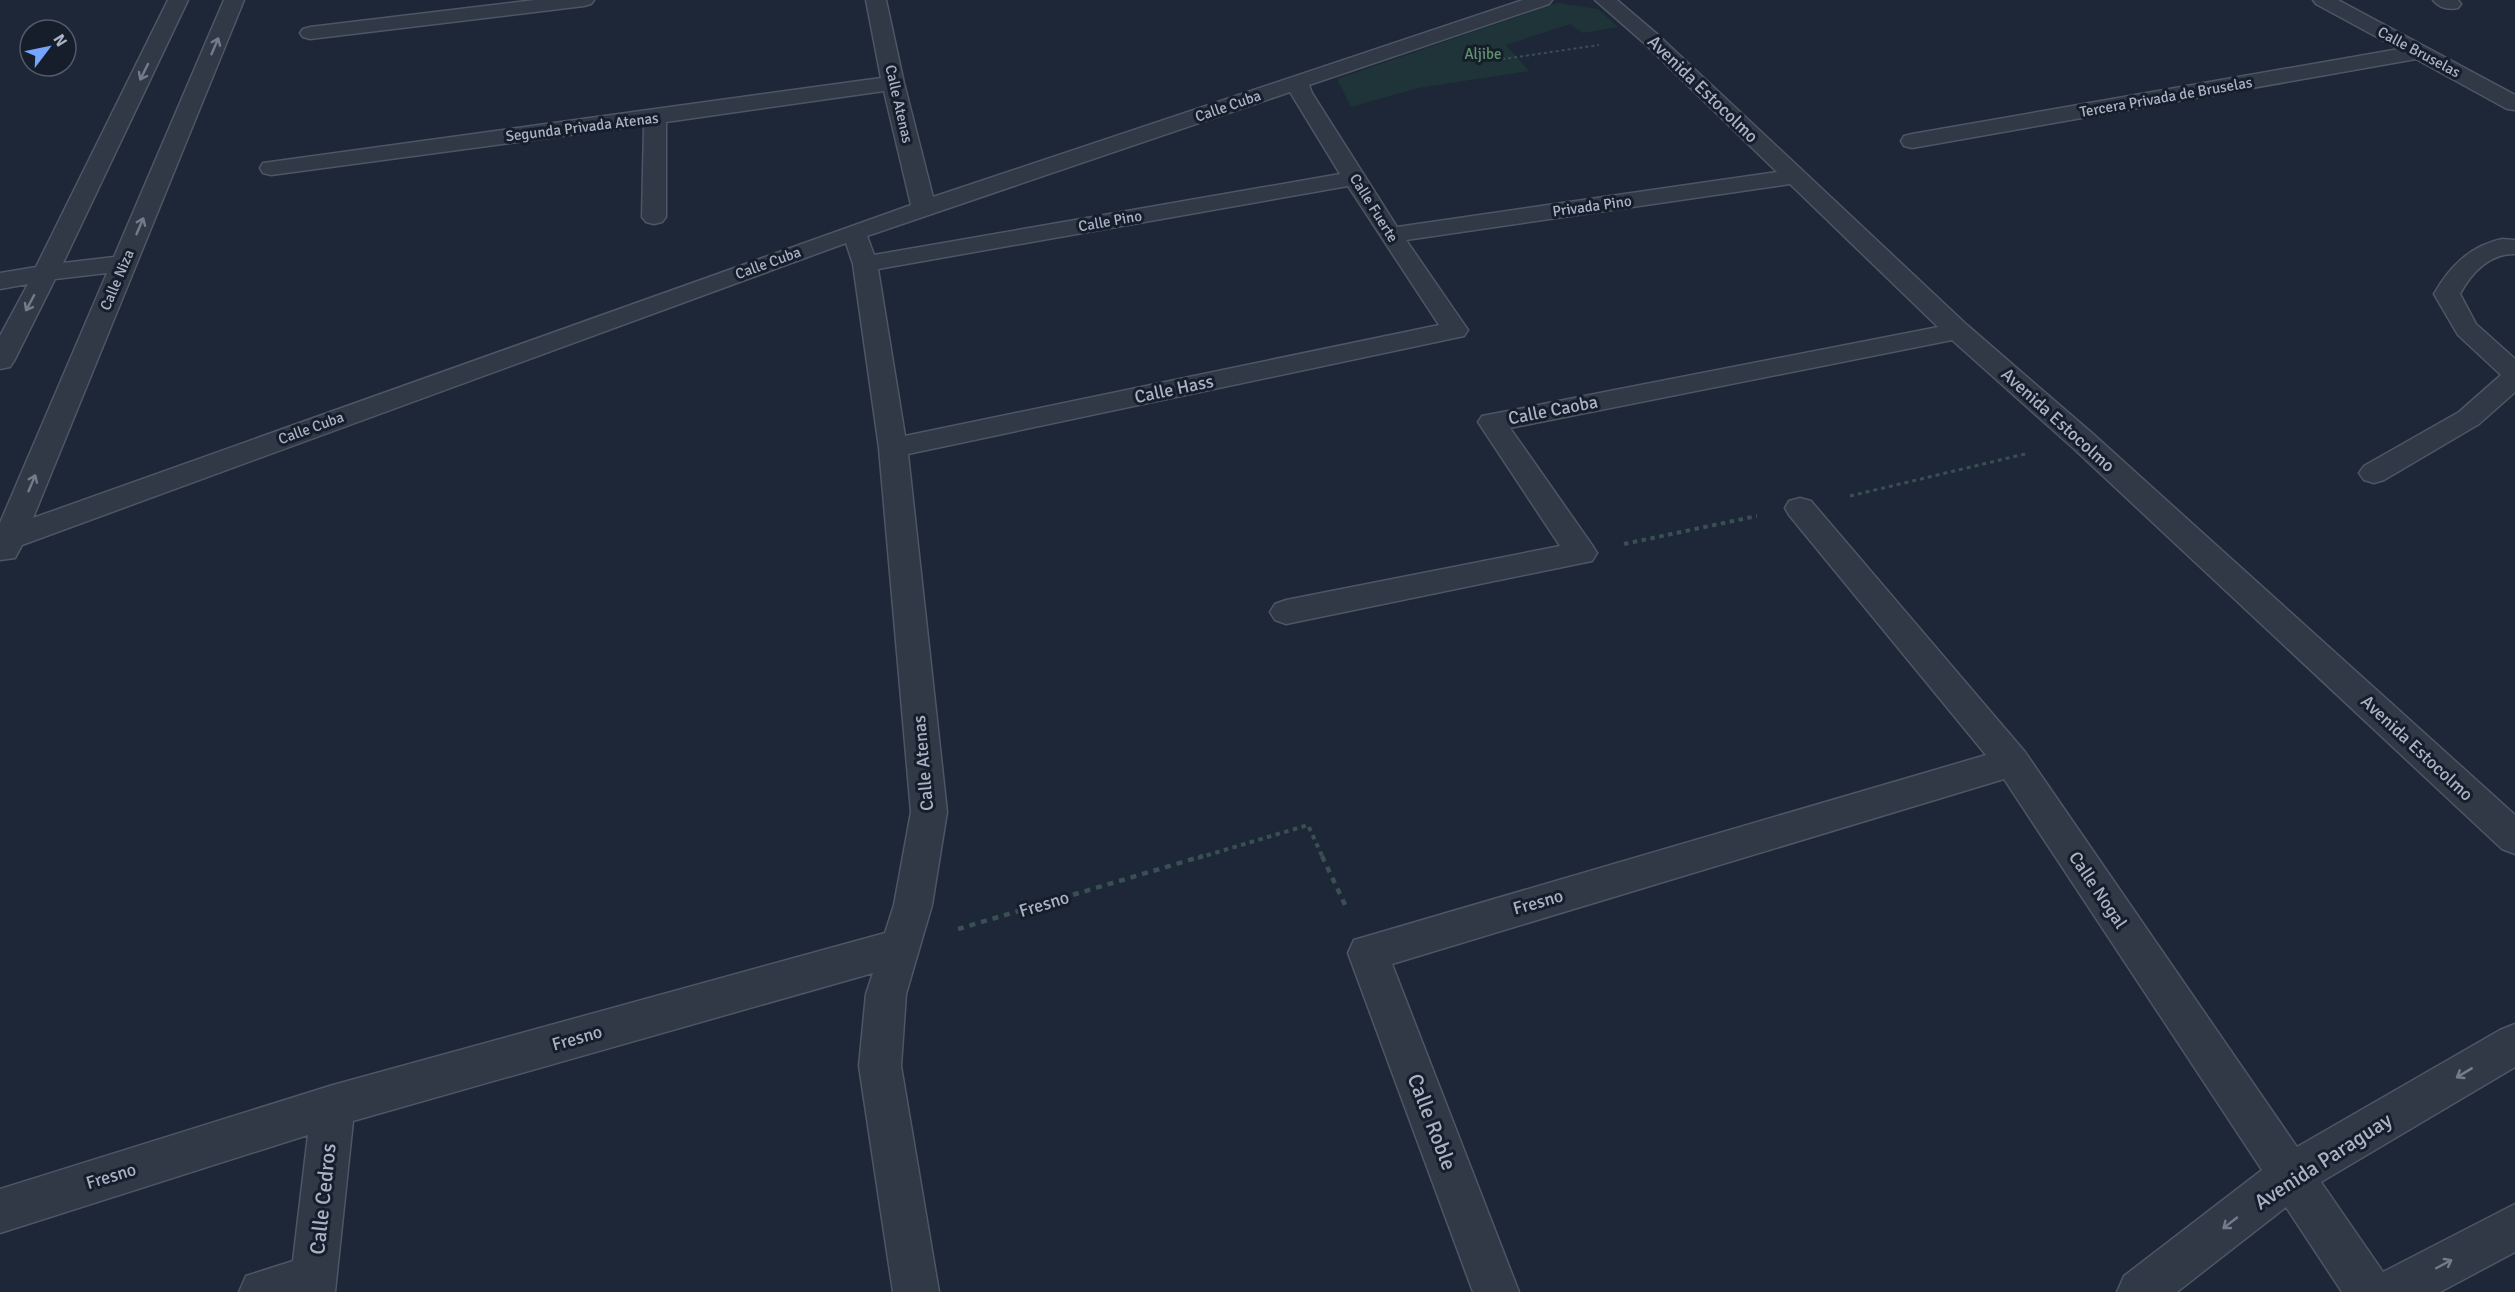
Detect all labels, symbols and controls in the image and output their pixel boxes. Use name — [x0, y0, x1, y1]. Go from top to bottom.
north arrow — [18, 18, 78, 78]
street label: Calle Bruselas — [2375, 23, 2464, 82]
text: N — [48, 31, 71, 51]
street label: Avenida Estocolmo — [1643, 31, 1763, 147]
one-way arrow — [210, 37, 221, 56]
park label: Aljibe — [1464, 45, 1502, 63]
one-way arrow — [137, 62, 149, 80]
street label: Calle Atenas — [881, 63, 917, 145]
street label: Tercera Privada de Bruselas — [2078, 73, 2254, 121]
street label: Calle Cuba — [1193, 86, 1263, 126]
street label: Segunda Privada Atenas — [504, 109, 660, 145]
street label: Calle Fuerte — [1346, 170, 1402, 246]
street label: Privada Pino — [1551, 192, 1633, 220]
street label: Calle Pino — [1077, 207, 1143, 235]
one-way arrow — [135, 217, 146, 236]
street label: Calle Cuba — [733, 243, 803, 283]
street label: Calle Niza — [96, 247, 138, 313]
one-way arrow — [24, 294, 35, 312]
street label: Avenida Estocolmo — [1997, 363, 2119, 477]
street label: Calle Hass — [1133, 370, 1216, 408]
street label: Calle Caoba — [1506, 391, 1600, 429]
street label: Calle Cuba — [276, 408, 346, 448]
one-way arrow — [27, 475, 38, 493]
street label: Avenida Estocolmo — [2356, 690, 2478, 806]
street label: Calle Atenas — [908, 714, 938, 812]
street label: Calle Nogal — [2064, 847, 2132, 933]
street label: Fresno — [1510, 884, 1566, 920]
street label: Fresno — [1016, 886, 1072, 922]
street label: Fresno — [549, 1020, 605, 1056]
one-way arrow — [2456, 1068, 2473, 1080]
street label: Calle Roble — [1402, 1070, 1462, 1174]
street label: Avenida Paraguay — [2249, 1107, 2397, 1215]
street label: Calle Cedros — [304, 1142, 342, 1256]
street label: Fresno — [83, 1158, 139, 1194]
one-way arrow — [2222, 1217, 2238, 1229]
one-way arrow — [2435, 1258, 2453, 1270]

